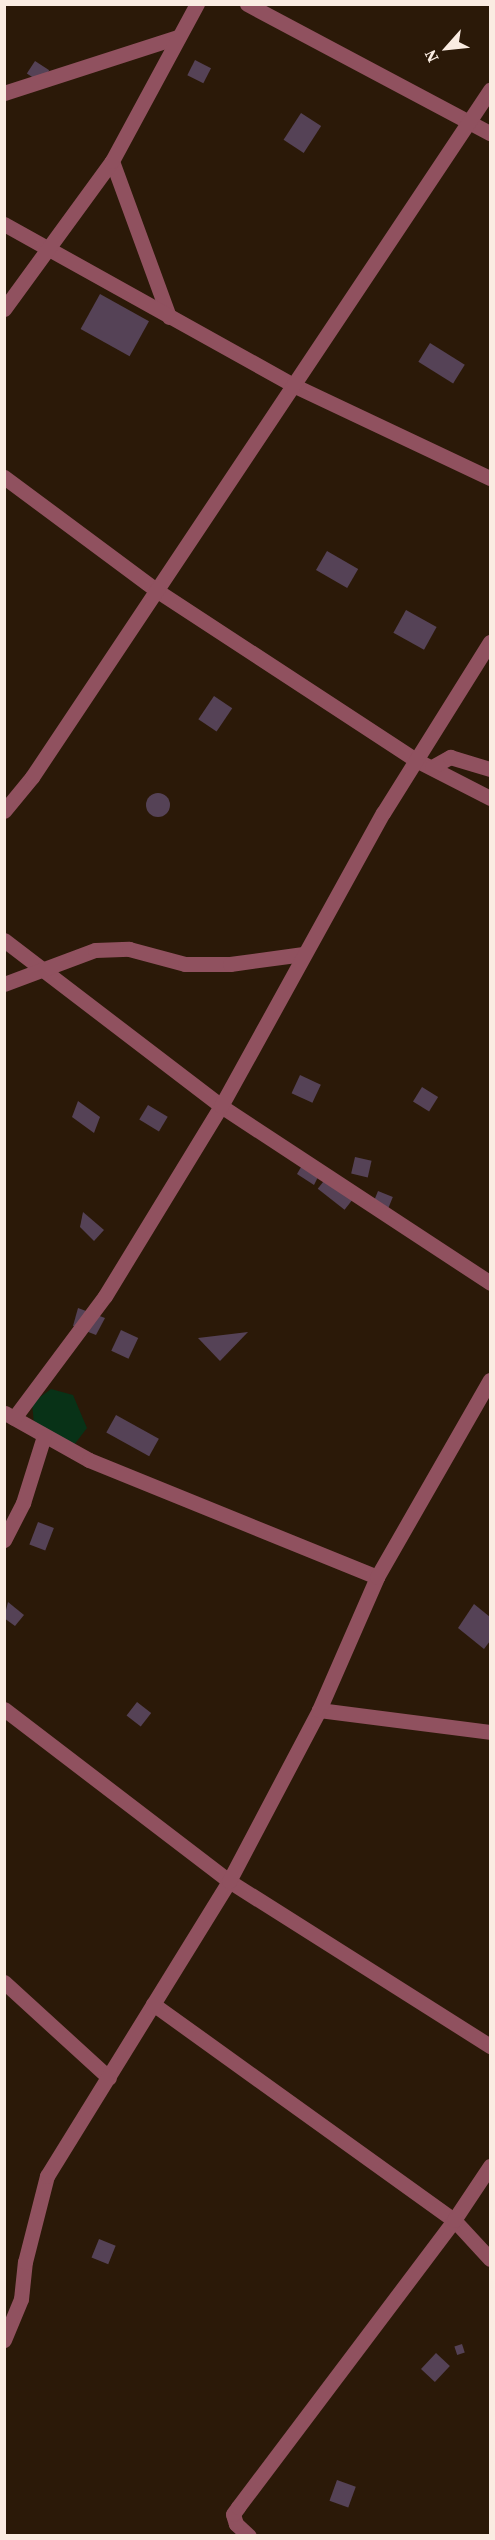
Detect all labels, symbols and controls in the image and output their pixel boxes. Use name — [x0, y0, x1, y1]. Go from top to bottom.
north arrow — [417, 18, 477, 78]
text: N — [419, 46, 443, 66]

